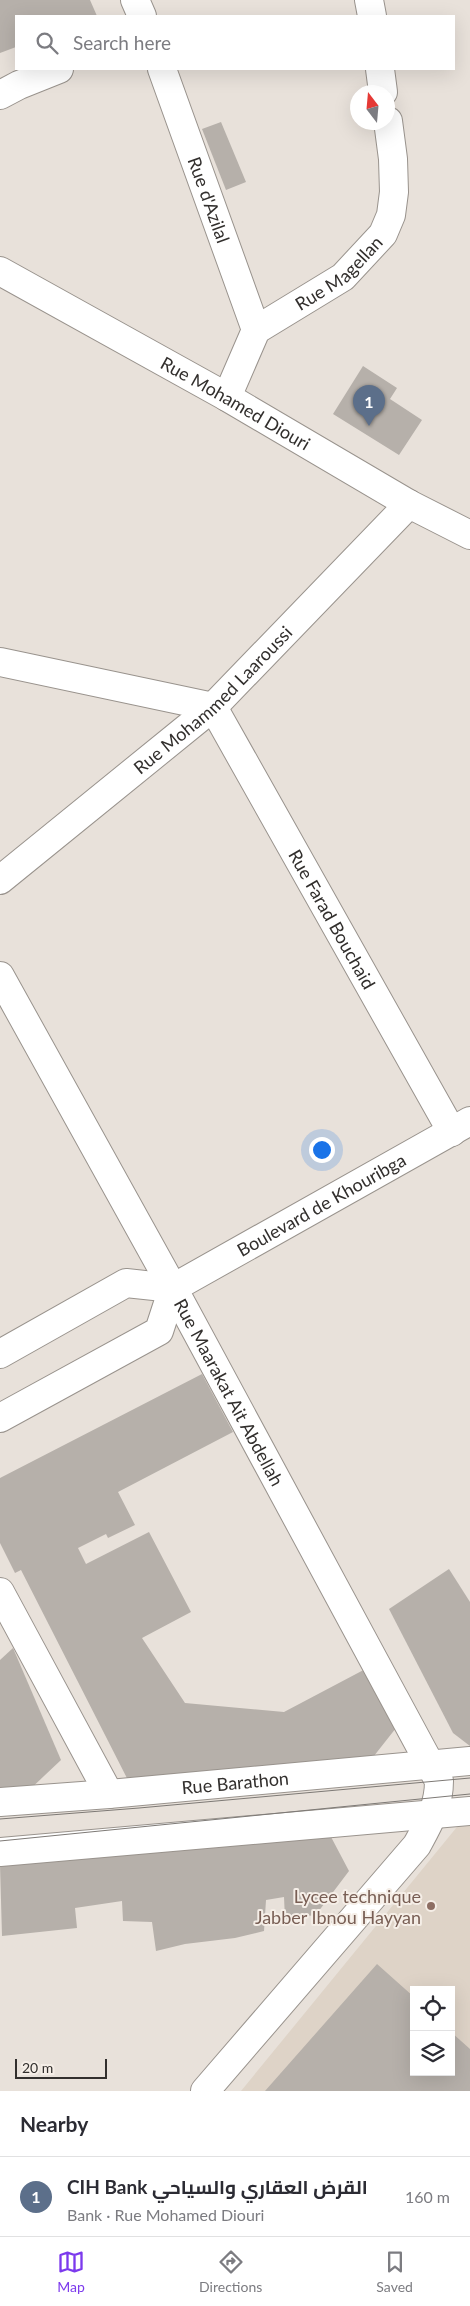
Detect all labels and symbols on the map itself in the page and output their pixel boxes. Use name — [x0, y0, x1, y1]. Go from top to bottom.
north arrow — [350, 85, 395, 130]
street label: Rue d'Azilal — [184, 154, 235, 246]
street label: Rue Magellan — [291, 231, 387, 315]
street label: Rue Mohamed Diouri — [157, 351, 314, 455]
pin: 1 — [353, 385, 385, 426]
street label: Rue Mohammed Laaroussi — [129, 621, 296, 778]
street label: Rue Farad Bouchaid — [284, 845, 380, 993]
your location — [309, 1137, 335, 1163]
street label: Boulevard de Khouribga — [233, 1148, 410, 1261]
street label: Rue Maarakat Ait Abdellah — [170, 1295, 289, 1490]
street label: Rue Barathon — [181, 1767, 290, 1798]
place label: Lycee technique Jabber Ibnou Hayyan — [255, 1885, 421, 1928]
marker: Lycee technique Jabber Ibnou Hayyan — [425, 1900, 437, 1912]
scale bar — [15, 2056, 108, 2079]

